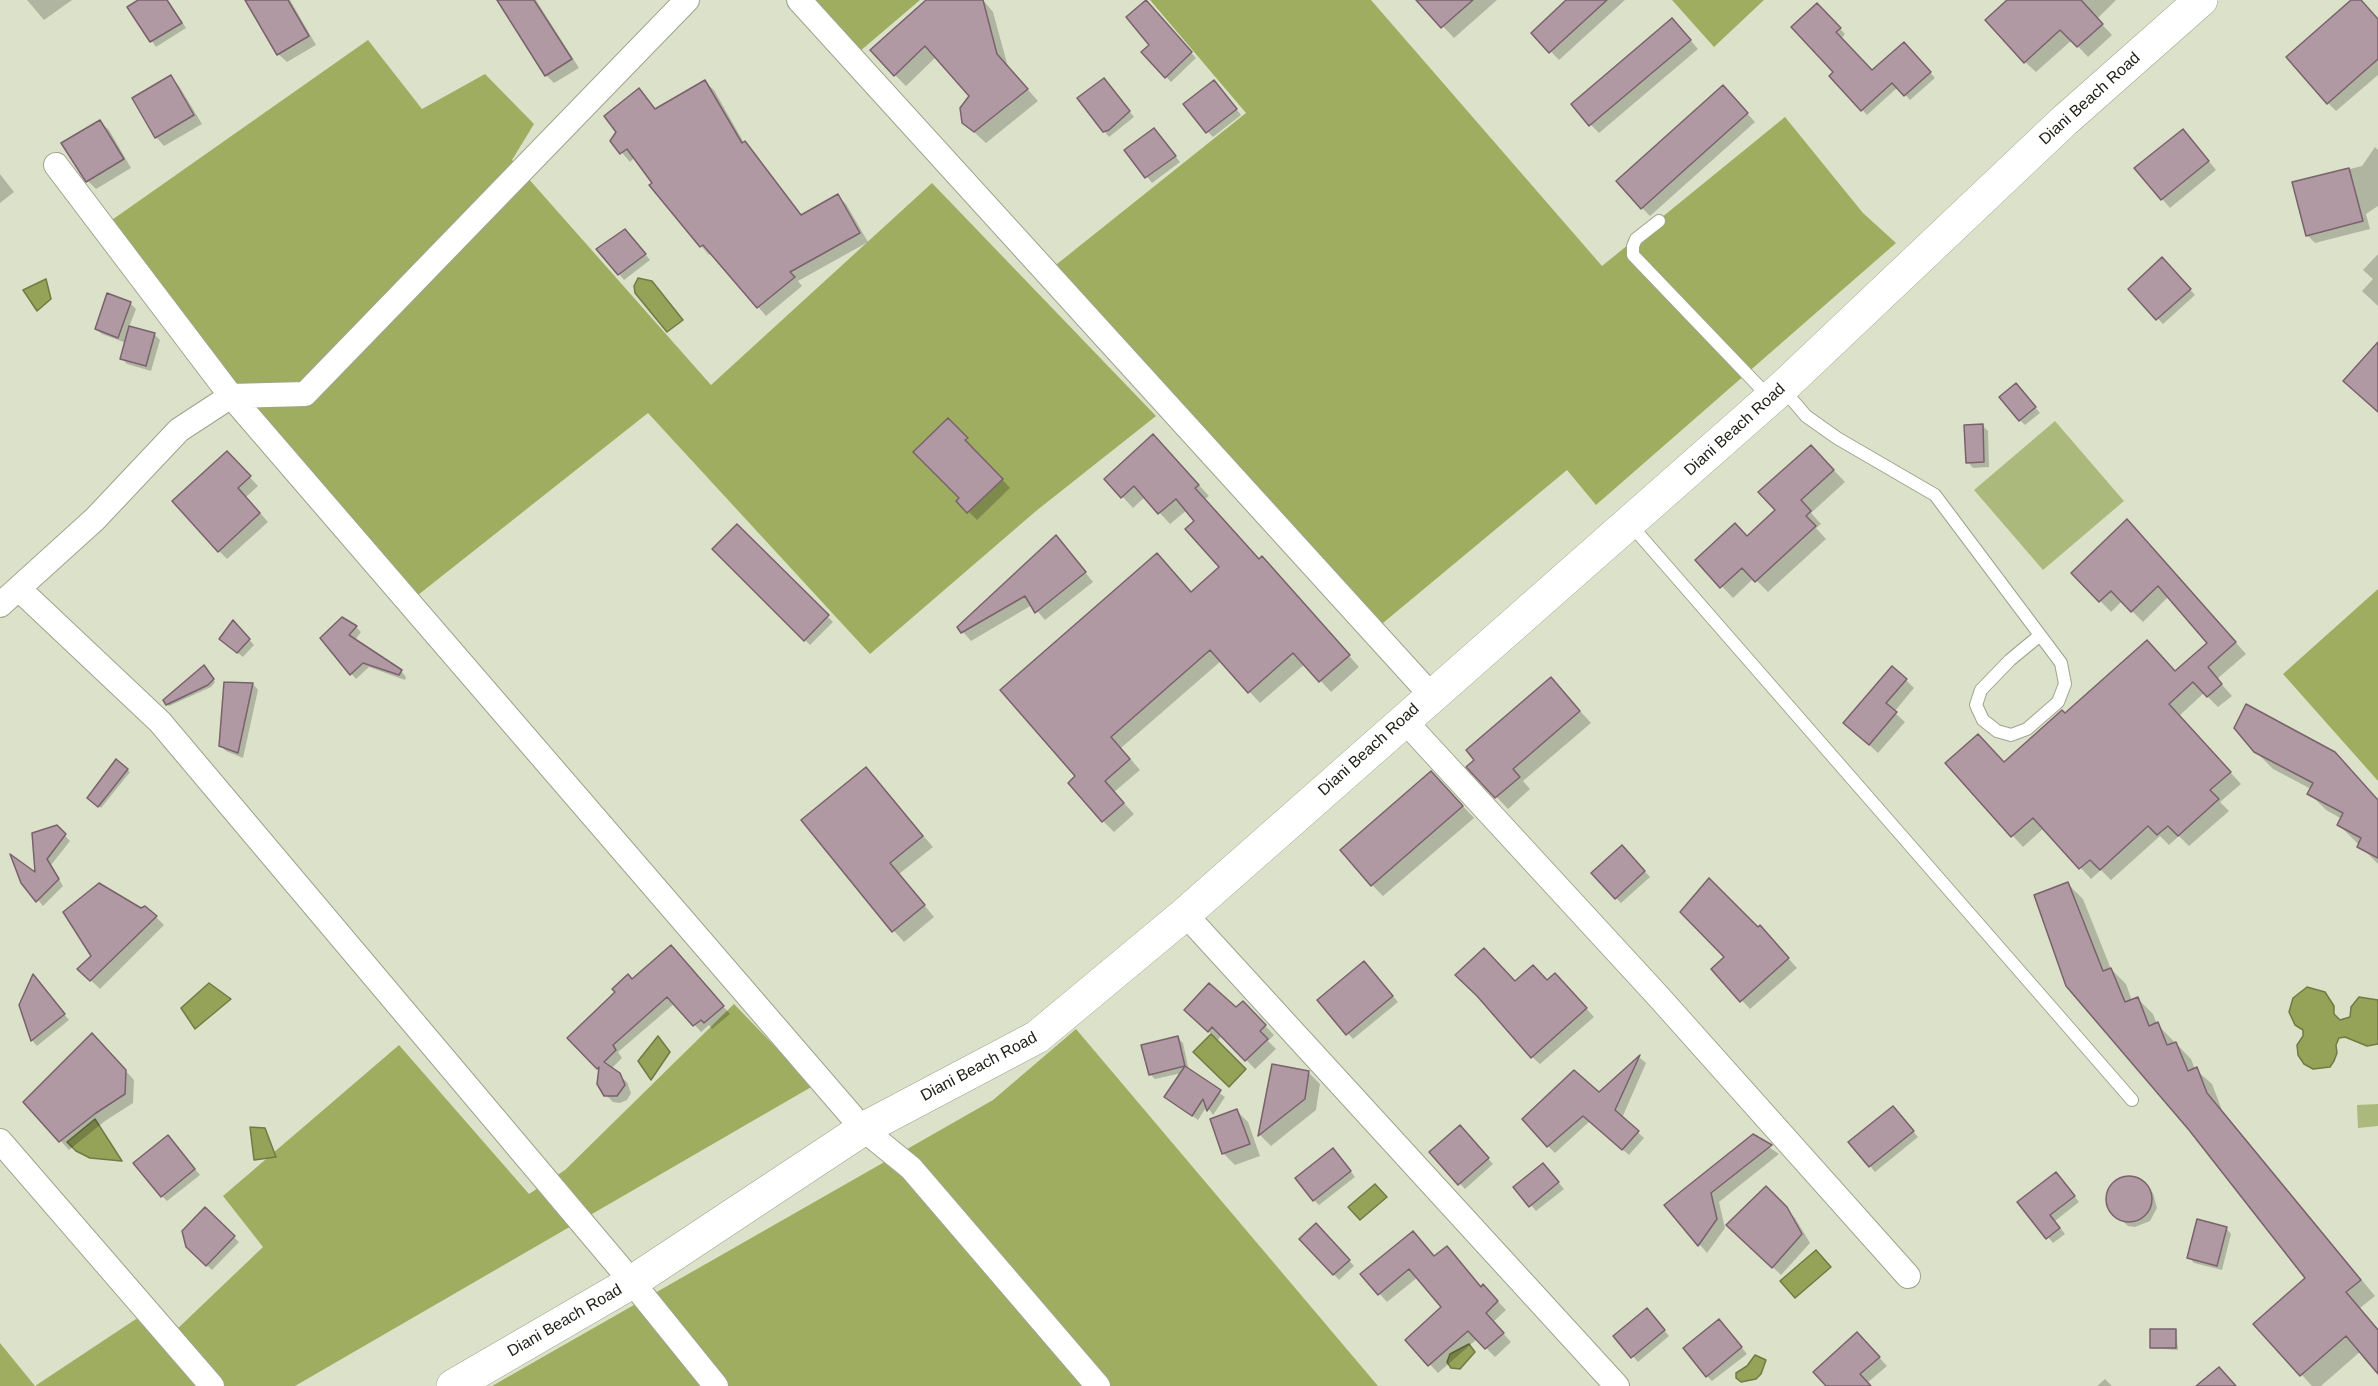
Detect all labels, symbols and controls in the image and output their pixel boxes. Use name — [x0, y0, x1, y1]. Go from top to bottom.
street label: Diani Beach Road — [2036, 49, 2144, 149]
street label: Diani Beach Road — [1681, 380, 1789, 480]
street label: Diani Beach Road — [1315, 700, 1423, 800]
street label: Diani Beach Road — [918, 1028, 1040, 1106]
street label: Diani Beach Road — [504, 1280, 626, 1362]

